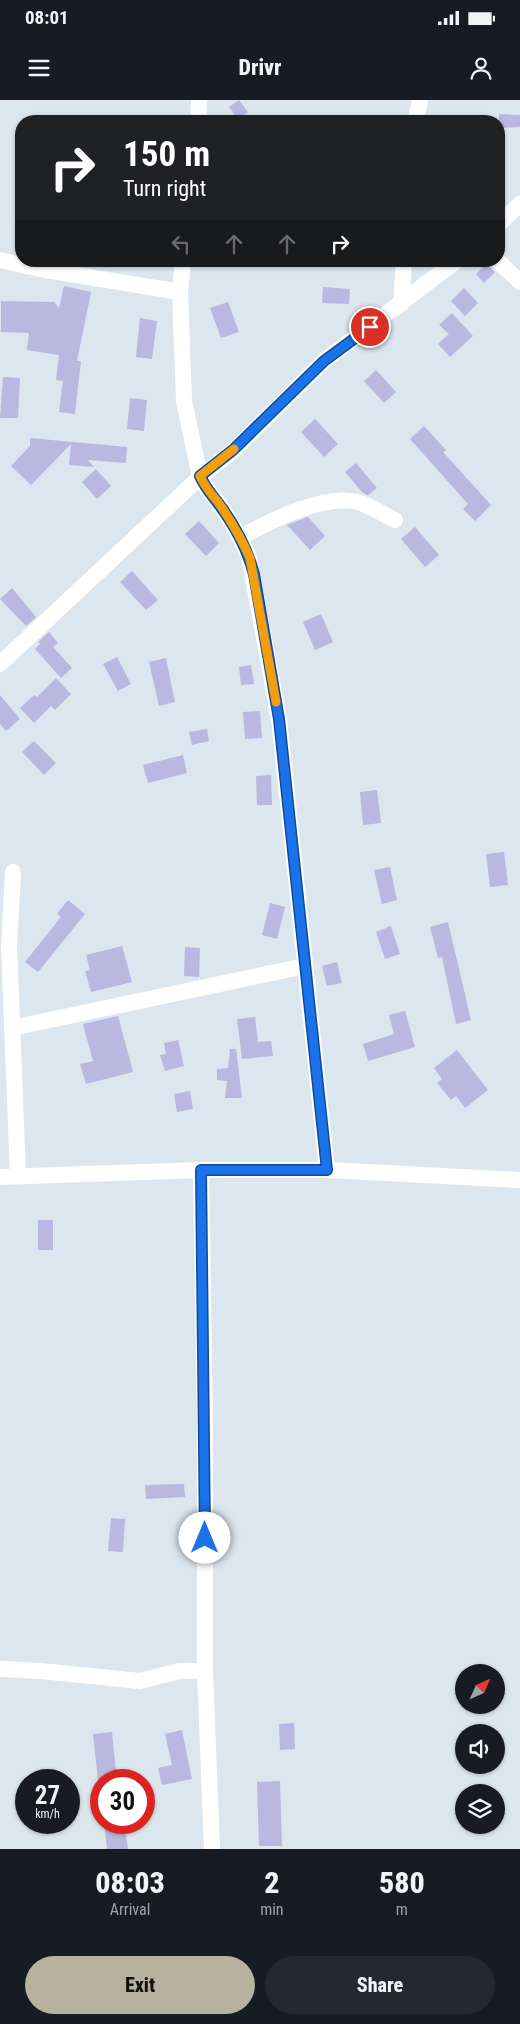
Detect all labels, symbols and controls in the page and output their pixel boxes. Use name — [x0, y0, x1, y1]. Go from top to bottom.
text: 08:01 — [25, 6, 69, 29]
icon: menu — [25, 54, 53, 82]
icon: person — [467, 54, 495, 82]
text: Drivr — [239, 55, 281, 80]
text: 150 m — [123, 134, 210, 175]
icon: right — [40, 135, 105, 200]
text: Turn right — [123, 176, 206, 201]
icon: left — [167, 230, 195, 258]
icon: ahead — [220, 230, 248, 258]
icon: ahead — [273, 230, 301, 258]
icon: right — [326, 230, 354, 258]
pin — [349, 306, 391, 348]
icon: arrive — [356, 313, 384, 341]
position arrow — [178, 1511, 230, 1563]
north arrow — [455, 1664, 505, 1714]
map controls — [455, 1664, 505, 1834]
button: sound — [455, 1724, 505, 1774]
speed limit sign: 30 — [90, 1769, 155, 1834]
text: 27 — [35, 1781, 60, 1810]
button: layers — [455, 1784, 505, 1834]
text: km/h — [35, 1807, 60, 1821]
text: 08:03 — [95, 1865, 165, 1900]
text: 2 — [264, 1865, 279, 1900]
text: 580 — [379, 1865, 425, 1900]
text: Arrival — [110, 1900, 150, 1919]
text: min — [260, 1900, 284, 1919]
text: m — [396, 1900, 408, 1919]
button: Exit — [25, 1956, 255, 2014]
button: Share — [265, 1956, 495, 2014]

